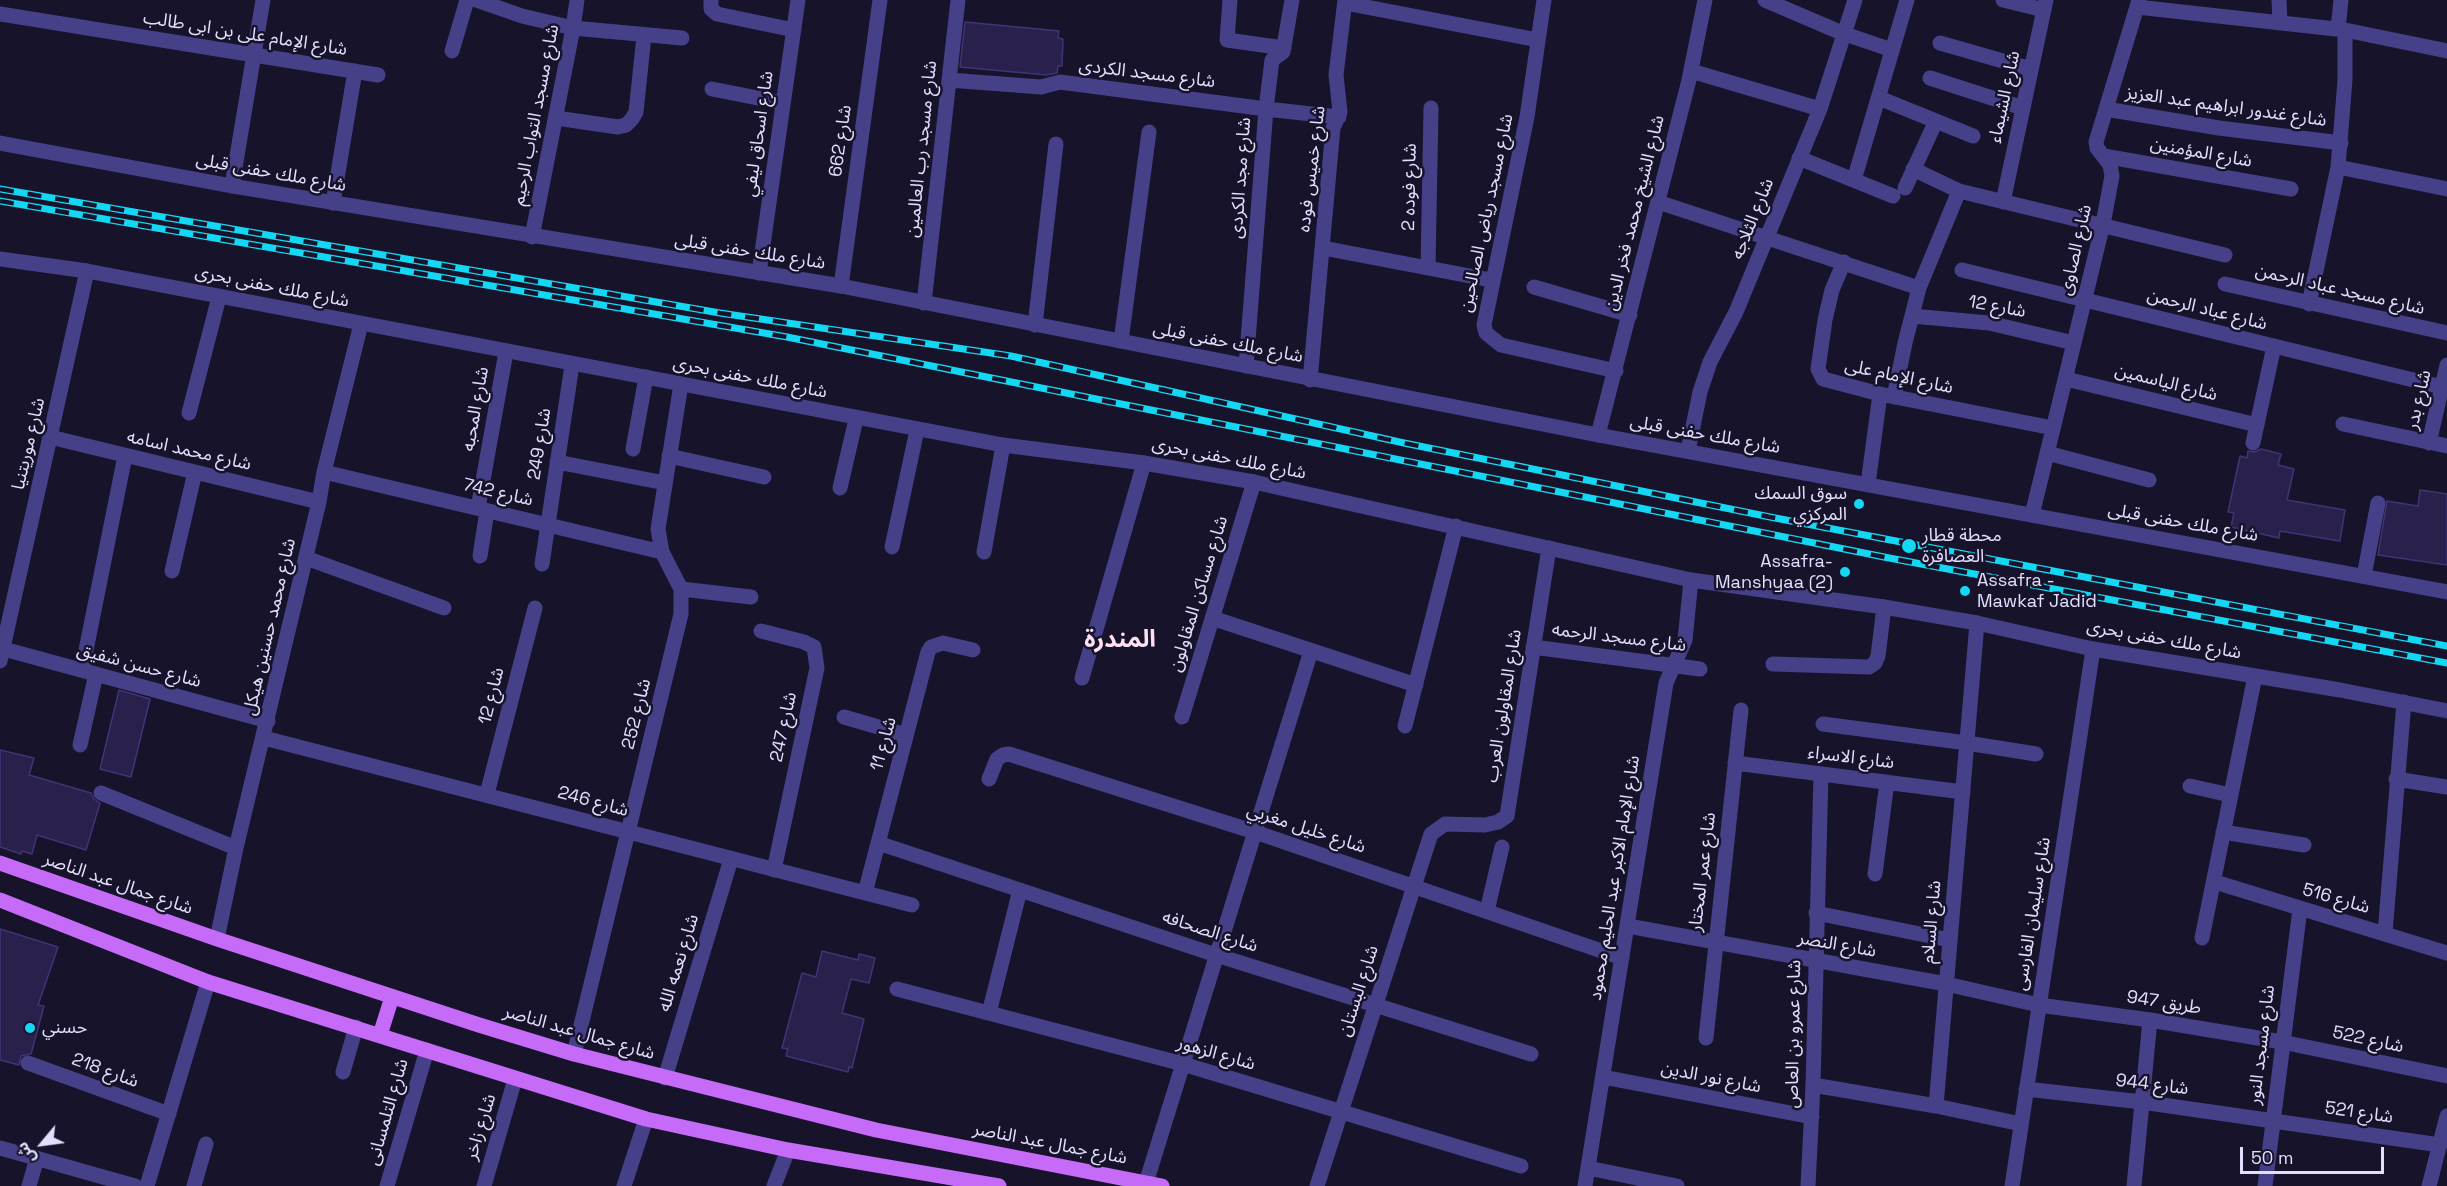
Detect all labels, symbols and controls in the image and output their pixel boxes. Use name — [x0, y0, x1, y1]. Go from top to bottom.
street label: شارع الإمام على بن ابى طالب — [141, 7, 349, 61]
street label: شارع مسجد التواب الرحيم — [508, 23, 564, 207]
street label: شارع الشيماء — [1985, 49, 2025, 145]
street label: شارع مسجد الكردى — [1078, 55, 1216, 93]
street label: شارع مسجد رب العالمين — [902, 59, 942, 239]
street label: شارع اسحاق ليفي — [739, 70, 779, 198]
street label: شارع غندور ابراهيم عبد العزيز — [2124, 82, 2328, 132]
street label: شارع 662 — [825, 104, 857, 178]
street label: شارع خميس فوده — [1294, 105, 1330, 233]
street label: شارع مسجد رياض الصالحين — [1455, 112, 1519, 314]
street label: شارع الشيخ محمد فخر الدين — [1600, 113, 1670, 313]
street label: شارع مجد الكردى — [1226, 117, 1256, 239]
street label: شارع المؤمنين — [2148, 133, 2254, 173]
street label: شارع فوده 2 — [1398, 143, 1422, 231]
street label: شارع ملك حفنى قبلى — [194, 149, 348, 197]
street label: شارع الثلاجه — [1727, 175, 1779, 263]
street label: شارع الصاوى — [2055, 202, 2097, 298]
street label: شارع ملك حفنى قبلى — [673, 229, 827, 275]
street label: شارع مسجد عباد الرحمن — [2253, 260, 2427, 320]
street label: شارع ملك حفنى بحرى — [193, 261, 351, 313]
street label: شارع عباد الرحمن — [2145, 285, 2269, 335]
street label: شارع 12 — [1967, 291, 2027, 323]
street label: شارع ملك حفنى قبلى — [1151, 318, 1305, 368]
street label: شارع ملك حفنى بحرى — [671, 352, 829, 404]
street label: شارع الإمام على — [1843, 355, 1955, 399]
street label: شارع الياسمين — [2112, 360, 2220, 406]
street label: شارع المحبه — [458, 365, 494, 453]
street label: شارع بدر — [2402, 368, 2436, 432]
street label: شارع موريتنيا — [8, 396, 50, 492]
street label: شارع 249 — [524, 407, 556, 481]
street label: شارع ملك حفنى قبلى — [1628, 411, 1782, 459]
street label: شارع محمد اسامه — [125, 426, 253, 476]
street label: شارع ملك حفنى بحرى — [1150, 433, 1308, 485]
street label: شارع 742 — [461, 475, 535, 511]
place label: سوق السمك المركزي — [1755, 483, 1847, 526]
marker: سوق السمك المركزي — [1852, 497, 1866, 511]
street label: شارع ملك حفنى قبلى — [2106, 499, 2260, 547]
street label: شارع مساكن المقاولون — [1165, 513, 1233, 675]
place label: محطة قطار العصافرة — [1922, 525, 2002, 568]
street label: شارع محمد حسنين هيكل — [239, 536, 301, 718]
marker: محطة قطار العصافرة — [1900, 537, 1918, 555]
place label: Assafra- Manshyaa (2) — [1715, 551, 1833, 594]
marker: Assafra- Manshyaa (2) — [1838, 565, 1852, 579]
place label: Assafra - Mawkaf Jadid — [1977, 570, 2097, 612]
marker: Assafra - Mawkaf Jadid — [1958, 584, 1972, 598]
street label: شارع ملك حفنى بحرى — [2085, 616, 2243, 664]
street label: شارع مسجد الرحمه — [1551, 619, 1687, 657]
district label: المندرة — [1084, 626, 1156, 654]
street label: شارع المقاولون العرب — [1481, 628, 1527, 784]
street label: شارع حسن شفيق — [75, 639, 203, 693]
street label: شارع 12 — [474, 665, 510, 727]
street label: شارع 252 — [618, 676, 656, 752]
street label: شارع 247 — [766, 690, 802, 764]
street label: شارع 11 — [866, 715, 902, 773]
street label: شارع الاسراء — [1807, 742, 1895, 774]
street label: شارع الإمام الاكبر عبد الحليم محمود — [1585, 754, 1645, 1002]
street label: شارع 246 — [555, 782, 631, 822]
street label: شارع خليل مغربي — [1244, 800, 1368, 858]
street label: شارع عمر المختار — [1685, 811, 1721, 933]
street label: شارع سليمان الفارسى — [2010, 836, 2056, 992]
street label: شارع جمال عبد الناصر — [41, 848, 195, 920]
street label: شارع السلام — [1918, 879, 1946, 965]
street label: شارع 516 — [2300, 879, 2372, 919]
street label: شارع الصحافه — [1159, 906, 1261, 958]
street label: شارع نعمه الله — [654, 912, 704, 1014]
street label: شارع النصر — [1796, 928, 1878, 962]
street label: شارع البستان — [1334, 943, 1384, 1039]
street label: شارع عمرو بن العاص — [1782, 959, 1806, 1109]
street label: شارع مسجد النور — [2244, 984, 2280, 1106]
street label: طريق 947 — [2125, 986, 2203, 1020]
street label: شارع جمال عبد الناصر — [501, 1001, 657, 1065]
place label: حسني — [42, 1017, 87, 1039]
marker: حسني — [23, 1021, 37, 1035]
street label: شارع 522 — [2331, 1022, 2405, 1058]
street label: شارع الزهور — [1174, 1033, 1258, 1075]
street label: شارع 218 — [69, 1049, 141, 1093]
street label: شارع التلمسانى — [362, 1056, 414, 1168]
street label: شارع نور الدين — [1659, 1058, 1763, 1098]
street label: شارع 944 — [2114, 1070, 2190, 1100]
street label: شارع زاخر — [461, 1091, 501, 1163]
street label: شارع 521 — [2323, 1098, 2395, 1128]
north arrow — [12, 1114, 72, 1174]
street label: شارع جمال عبد الناصر — [971, 1118, 1129, 1170]
scale bar — [2243, 1135, 2387, 1173]
text: ش — [11, 1138, 40, 1168]
text: 50 m — [2251, 1146, 2293, 1169]

